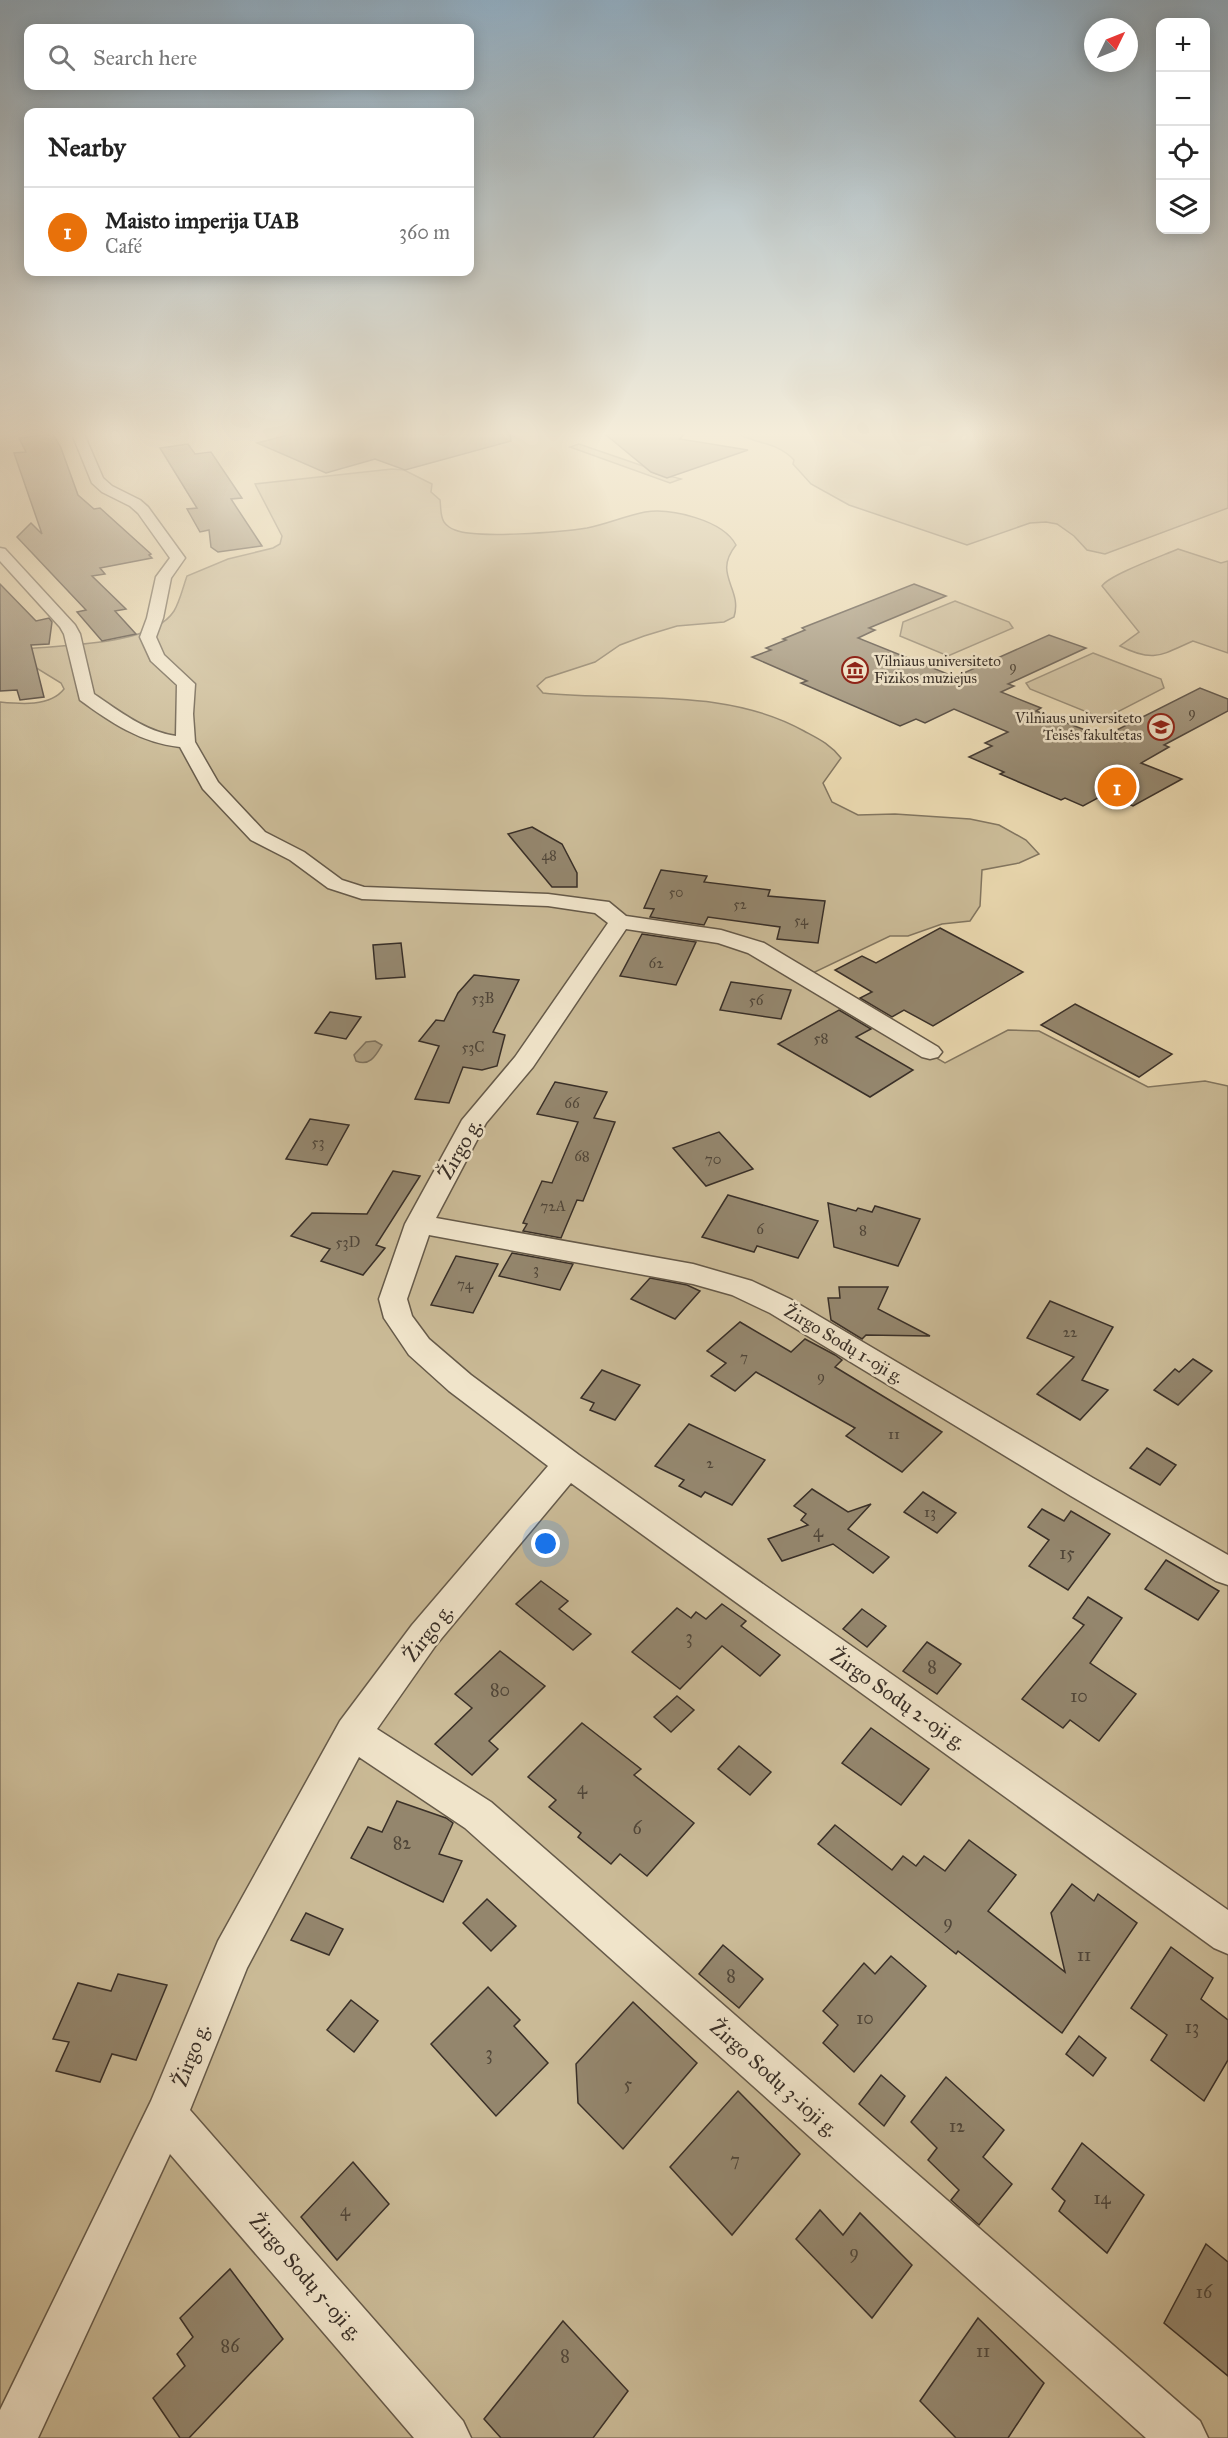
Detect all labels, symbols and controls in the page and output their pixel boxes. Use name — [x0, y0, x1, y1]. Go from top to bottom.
north arrow — [1084, 18, 1138, 72]
map controls — [1156, 18, 1210, 234]
button: + — [1156, 18, 1210, 72]
search box — [24, 24, 474, 90]
icon: search — [45, 41, 78, 74]
text: Search here — [93, 44, 197, 71]
button: − — [1156, 72, 1210, 126]
button: locate — [1156, 126, 1210, 180]
text: Nearby — [48, 131, 126, 163]
button: layers — [1156, 180, 1210, 234]
text: Maisto imperija UAB — [105, 207, 299, 234]
text: 1 — [64, 220, 71, 244]
text: 360 m — [399, 220, 450, 244]
text: Café — [105, 234, 142, 258]
place label: Vilniaus universiteto Fizikos muziejus — [873, 652, 1001, 687]
museum icon: Vilniaus universiteto Fizikos muziejus — [840, 655, 870, 685]
house number: 9 — [1009, 658, 1017, 675]
house number: 9 — [1188, 704, 1196, 721]
place label: Vilniaus universiteto Teisės fakultetas — [1014, 709, 1142, 744]
school or university icon: Vilniaus universiteto Teisės fakultetas — [1146, 712, 1176, 742]
pin: 1 — [1098, 764, 1136, 810]
house number: 48 — [541, 847, 557, 864]
house number: 50 — [669, 884, 683, 901]
house number: 52 — [733, 896, 747, 913]
house number: 54 — [794, 912, 809, 929]
house number: 62 — [648, 954, 664, 972]
house number: 53B — [472, 989, 494, 1007]
house number: 56 — [749, 991, 765, 1009]
house number: 58 — [814, 1029, 828, 1047]
house number: 53C — [461, 1038, 485, 1056]
house number: 66 — [564, 1094, 581, 1112]
street label: Žirgo g. — [431, 1113, 488, 1184]
house number: 53 — [312, 1133, 324, 1151]
house number: 68 — [574, 1147, 590, 1165]
house number: 70 — [705, 1150, 721, 1168]
house number: 72A — [540, 1197, 566, 1215]
house number: 6 — [756, 1220, 765, 1238]
house number: 8 — [859, 1221, 867, 1239]
house number: 53D — [336, 1233, 361, 1251]
house number: 3 — [533, 1260, 539, 1278]
house number: 74 — [457, 1275, 474, 1293]
street label: Žirgo Sodų 1-oji g. — [780, 1298, 909, 1389]
house number: 22 — [1063, 1323, 1078, 1341]
house number: 7 — [740, 1348, 748, 1366]
house number: 9 — [817, 1367, 825, 1385]
house number: 11 — [888, 1425, 900, 1443]
house number: 2 — [706, 1454, 714, 1472]
house number: 13 — [924, 1503, 936, 1521]
house number: 4 — [813, 1520, 824, 1542]
your location — [531, 1529, 560, 1558]
house number: 15 — [1059, 1542, 1075, 1564]
street label: Žirgo g. — [397, 1598, 459, 1667]
house number: 3 — [685, 1626, 693, 1648]
street label: Žirgo Sodų 2-oji g. — [825, 1642, 972, 1756]
house number: 8 — [927, 1656, 937, 1678]
house number: 80 — [490, 1679, 510, 1701]
house number: 10 — [1070, 1685, 1088, 1707]
house number: 4 — [577, 1777, 588, 1799]
house number: 6 — [632, 1817, 642, 1839]
house number: 82 — [393, 1832, 411, 1854]
house number: 9 — [943, 1911, 953, 1933]
house number: 11 — [1077, 1944, 1091, 1966]
house number: 8 — [726, 1965, 736, 1987]
house number: 10 — [856, 2007, 874, 2029]
street label: Žirgo Sodų 3-ioji g. — [704, 2013, 844, 2142]
house number: 13 — [1185, 2016, 1199, 2038]
street label: Žirgo g. — [166, 2019, 215, 2090]
house number: 3 — [485, 2042, 493, 2064]
house number: 5 — [624, 2073, 633, 2095]
house number: 12 — [949, 2115, 965, 2137]
house number: 7 — [730, 2149, 740, 2171]
house number: 14 — [1093, 2187, 1112, 2209]
house number: 4 — [340, 2199, 351, 2221]
street label: Žirgo Sodų 5-oji g. — [244, 2208, 369, 2346]
house number: 9 — [849, 2241, 859, 2263]
house number: 16 — [1196, 2281, 1213, 2303]
house number: 86 — [221, 2335, 240, 2357]
house number: 11 — [976, 2340, 990, 2362]
house number: 8 — [560, 2345, 570, 2367]

